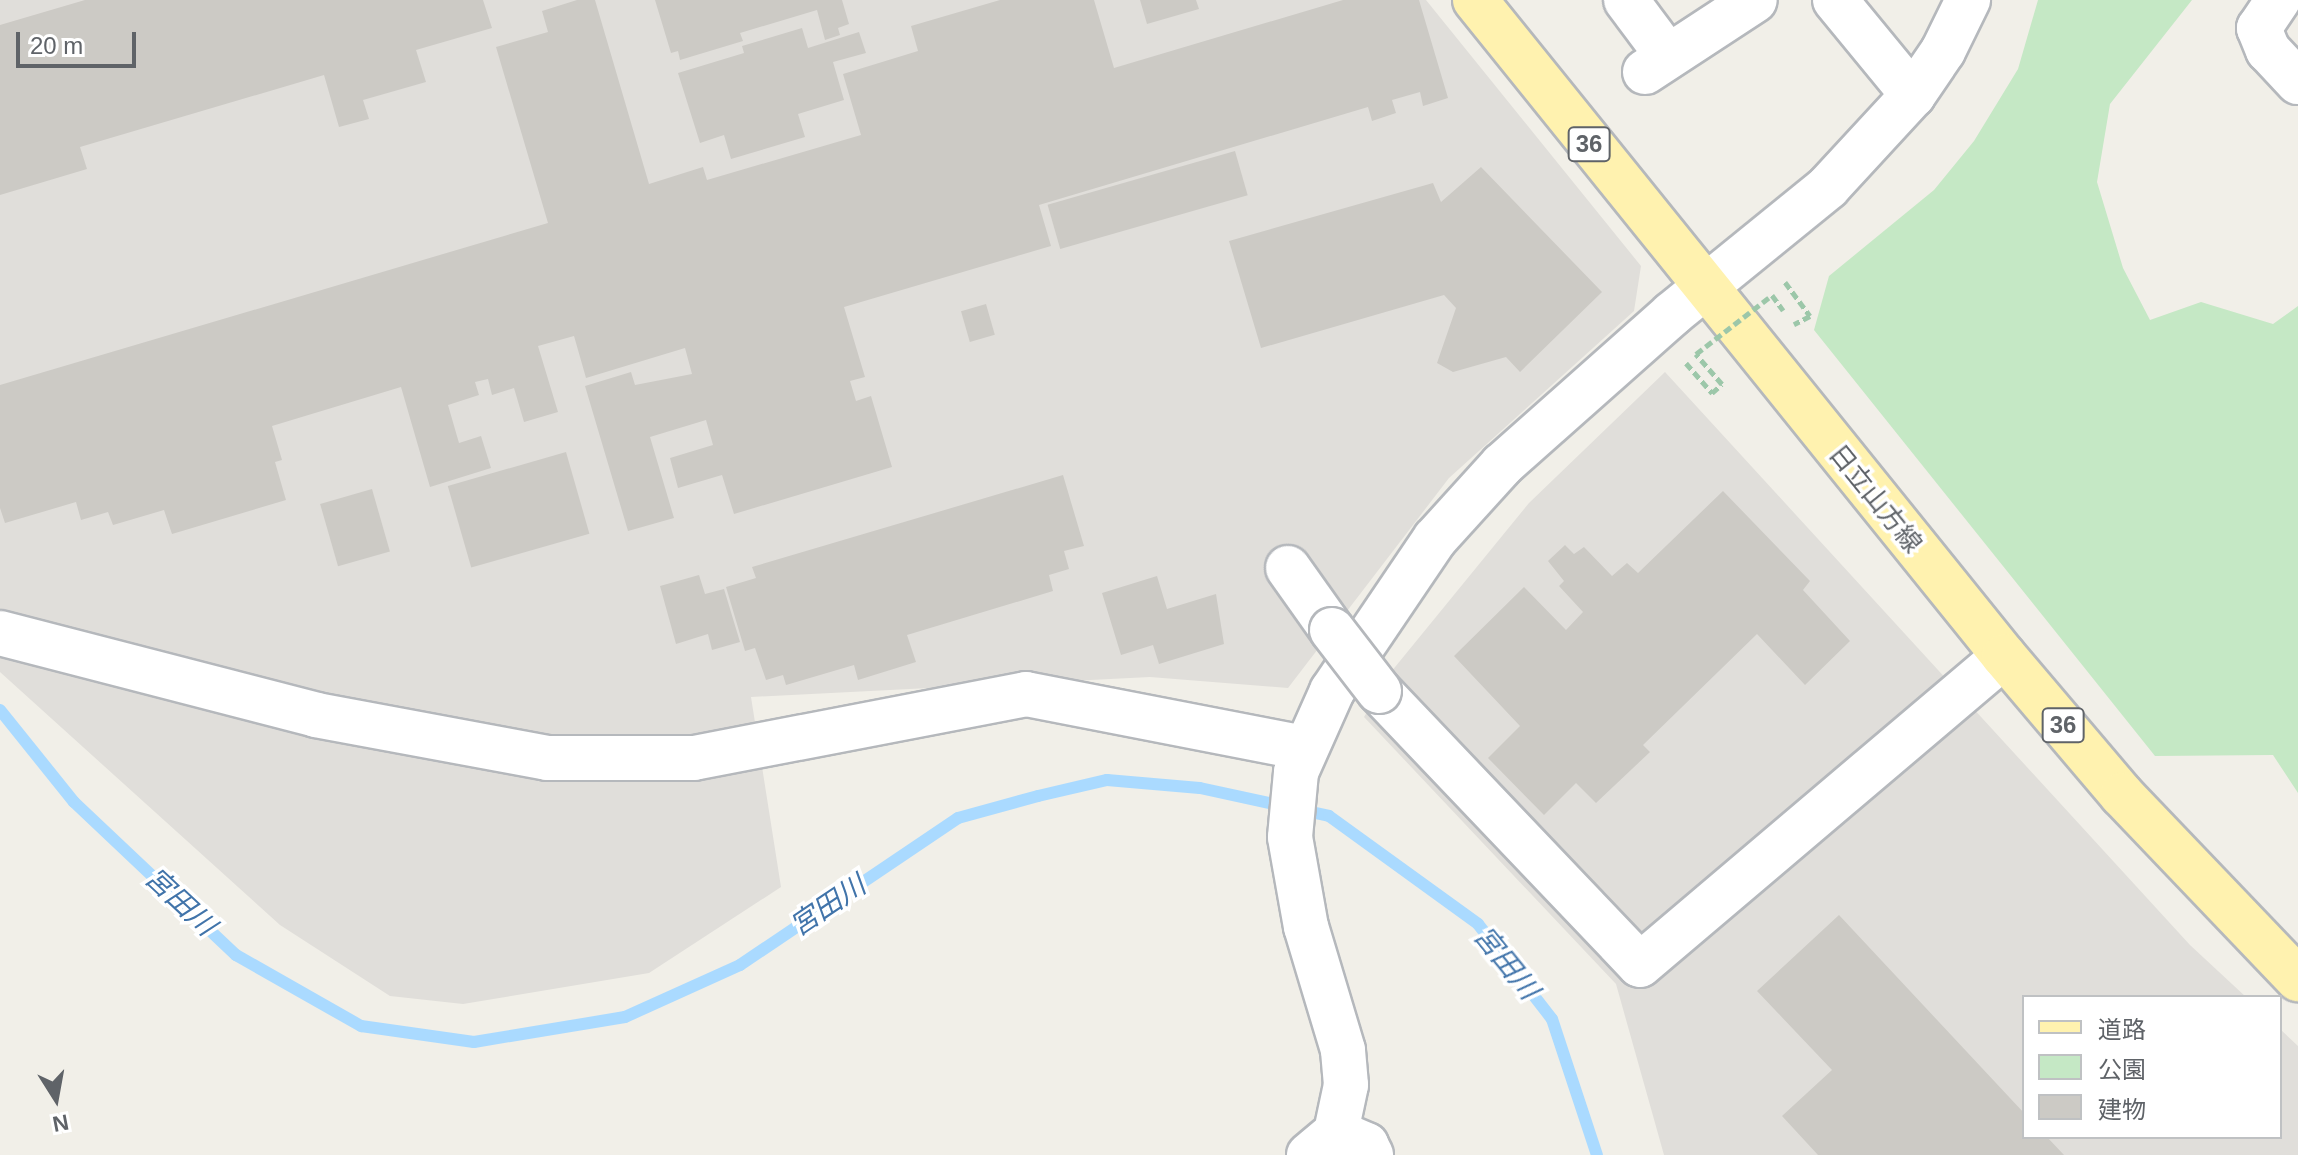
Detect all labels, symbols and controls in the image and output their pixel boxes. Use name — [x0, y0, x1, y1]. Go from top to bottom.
scale bar — [20, 16, 140, 66]
text: 20 m — [30, 32, 83, 59]
road number: 36 — [1567, 124, 1611, 164]
street label: 日立山方線 — [1822, 439, 1928, 559]
road number: 36 — [2041, 705, 2085, 745]
water label: 宮田川 — [138, 861, 222, 943]
water label: 宮田川 — [784, 869, 872, 943]
water label: 宮田川 — [1467, 920, 1545, 1006]
legend — [2022, 995, 2282, 1139]
text: 道路 — [2098, 1016, 2146, 1043]
text: 公園 — [2098, 1056, 2146, 1083]
north arrow — [16, 1059, 96, 1139]
text: 建物 — [2098, 1096, 2146, 1123]
text: N — [50, 1109, 71, 1137]

